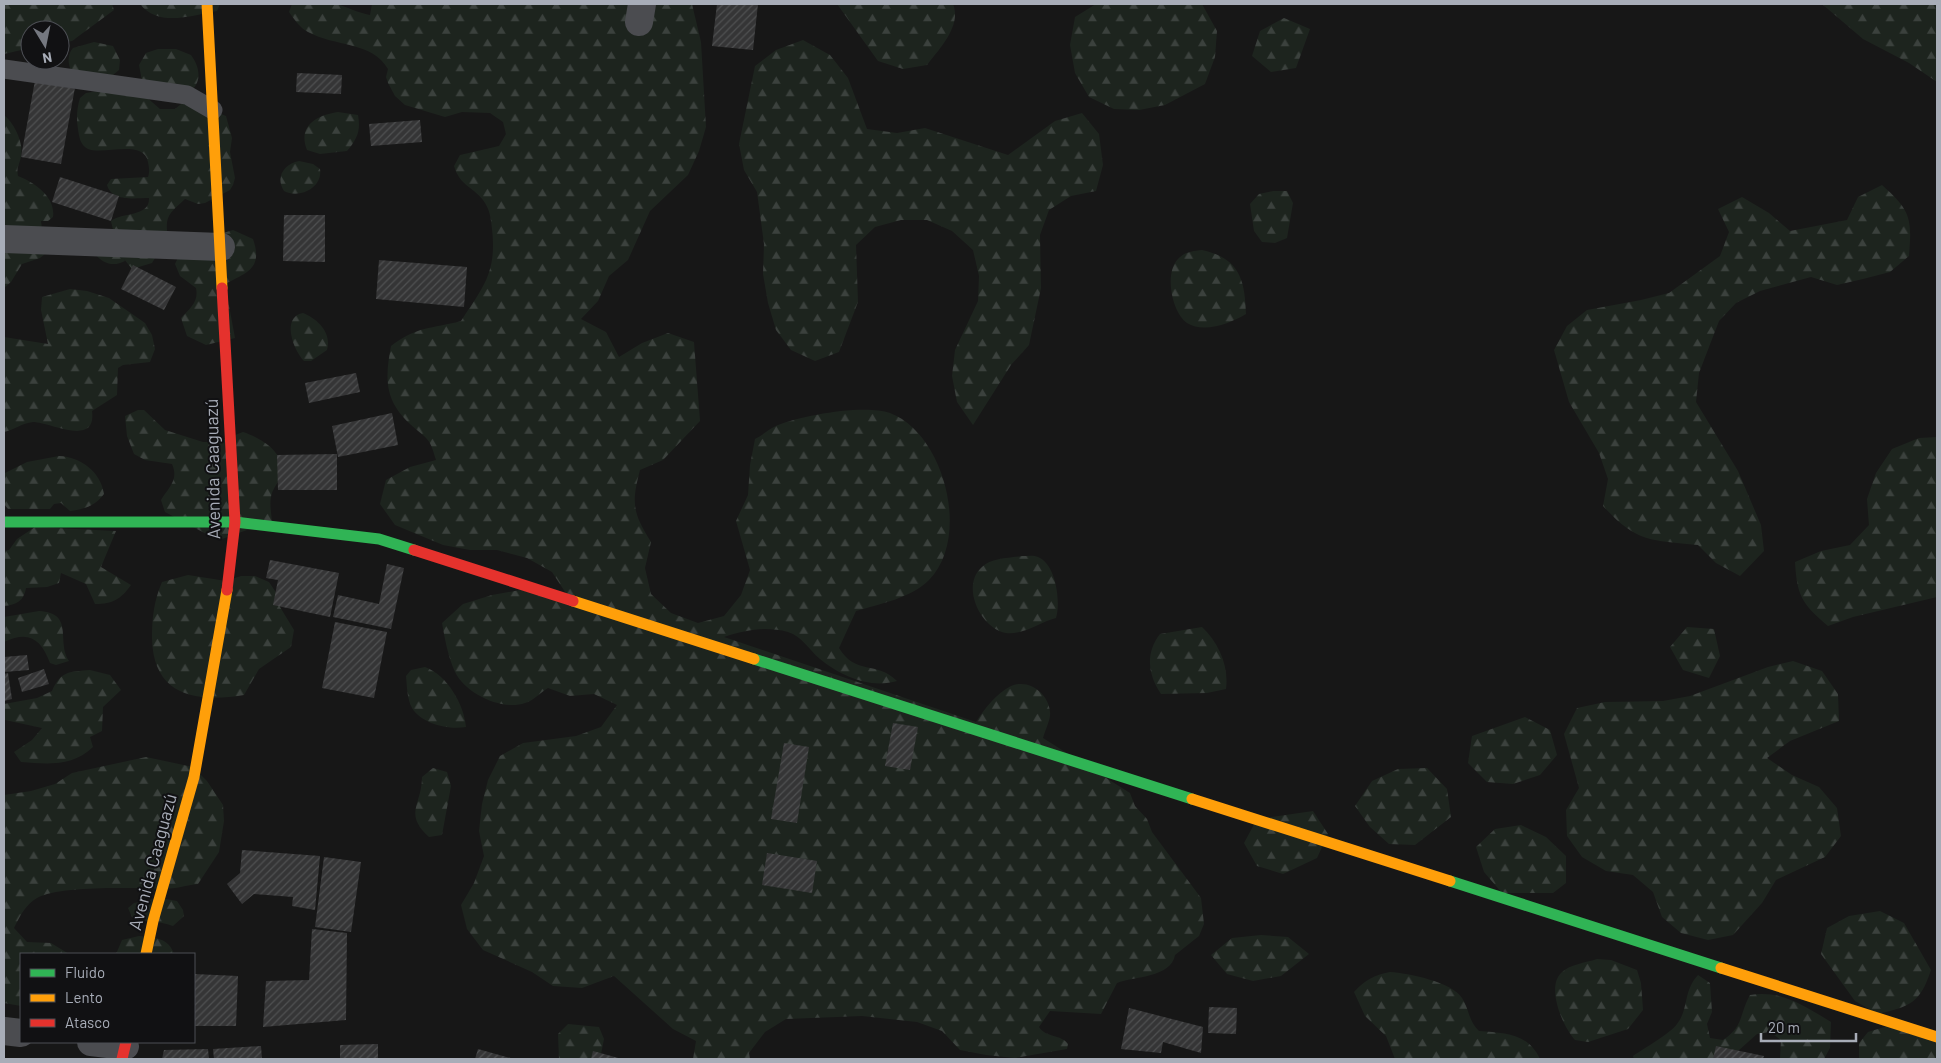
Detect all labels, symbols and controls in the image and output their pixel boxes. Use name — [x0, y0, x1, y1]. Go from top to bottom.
north arrow — [20, 20, 70, 70]
text: N — [41, 49, 53, 67]
street label: Avenida Caaguazú — [200, 399, 224, 539]
street label: Avenida Caaguazú — [123, 791, 181, 932]
legend — [20, 953, 195, 1043]
text: Fluido — [65, 963, 105, 981]
text: Lento — [65, 988, 103, 1006]
scale bar — [1761, 1010, 1856, 1042]
text: Atasco — [65, 1013, 110, 1031]
text: 20 m — [1768, 1018, 1800, 1036]

